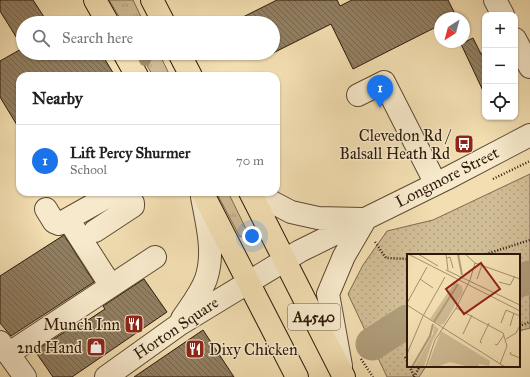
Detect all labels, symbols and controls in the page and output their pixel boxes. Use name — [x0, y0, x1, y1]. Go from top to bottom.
north arrow — [434, 12, 470, 48]
map controls — [482, 12, 518, 120]
button: + — [482, 12, 518, 48]
search box — [16, 16, 280, 60]
icon: search — [30, 27, 52, 49]
text: Search here — [62, 29, 133, 47]
button: − — [482, 48, 518, 84]
pin: 1 — [367, 75, 393, 108]
button: locate — [482, 84, 518, 120]
text: Nearby — [32, 88, 83, 109]
place label: Clevedon Rd / Balsall Heath Rd — [339, 126, 452, 163]
bus stop icon: Clevedon Rd / Balsall Heath Rd — [453, 133, 475, 155]
street label: Longmore Street — [392, 143, 503, 212]
text: Lift Percy Shurmer — [70, 144, 190, 162]
text: 1 — [42, 153, 48, 169]
text: 70 m — [236, 153, 264, 169]
text: School — [70, 162, 107, 178]
your location — [242, 226, 262, 246]
inset map — [407, 254, 520, 367]
street label: Horton Square — [130, 292, 223, 364]
road number: A4540 — [288, 304, 340, 330]
restaurant icon: Munch Inn — [123, 313, 145, 335]
place label: Munch Inn — [43, 315, 120, 334]
shop icon: 2nd Hand — [85, 336, 107, 358]
place label: 2nd Hand — [17, 338, 82, 357]
restaurant icon: Dixy Chicken — [184, 338, 206, 360]
place label: Dixy Chicken — [209, 340, 298, 359]

